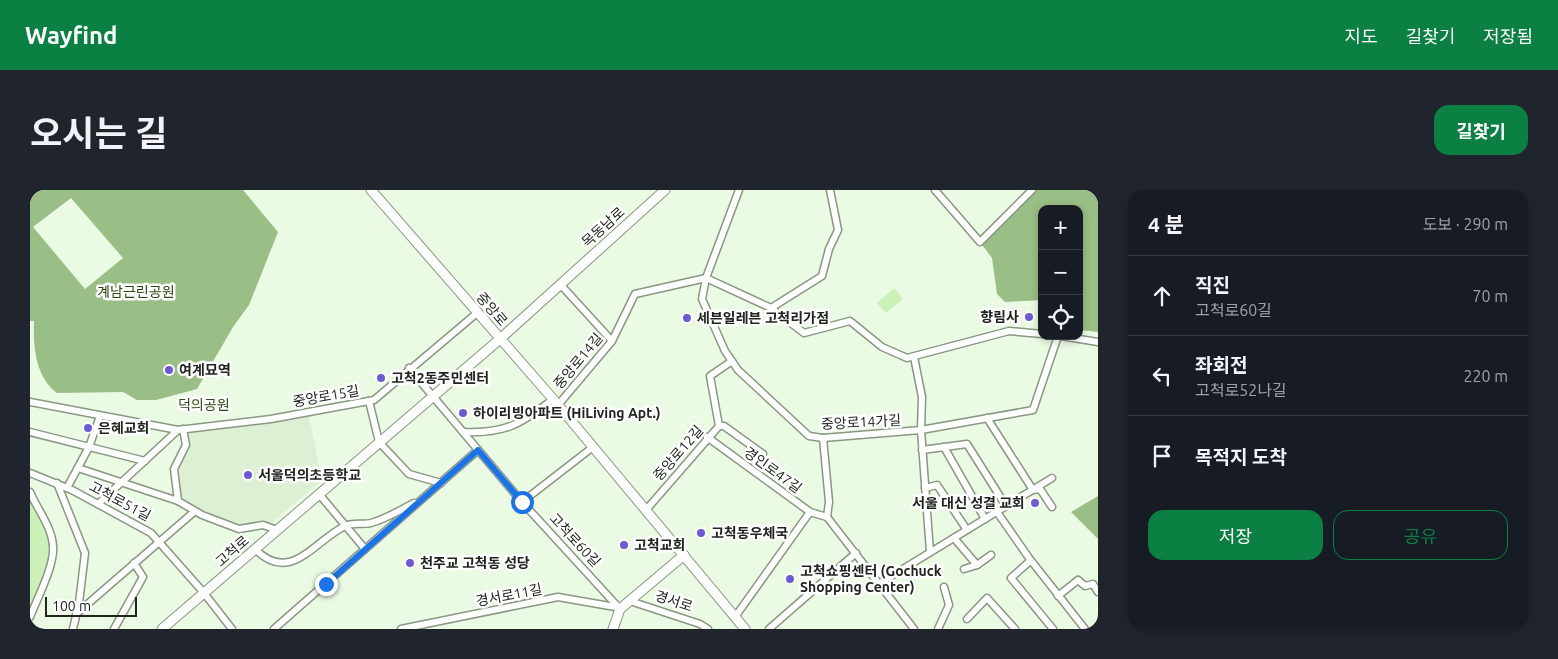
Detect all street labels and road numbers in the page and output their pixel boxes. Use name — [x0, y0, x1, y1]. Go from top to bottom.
street label: 목동남로 — [578, 204, 628, 250]
street label: 중앙로 — [473, 289, 511, 329]
street label: 중앙로14길 — [550, 330, 606, 392]
street label: 중앙로15길 — [291, 382, 361, 410]
street label: 중앙로14가길 — [821, 412, 901, 432]
street label: 중앙로12길 — [650, 422, 706, 484]
street label: 경인로47길 — [741, 444, 805, 496]
street label: 고척로51길 — [87, 478, 153, 524]
street label: 고척로60길 — [546, 510, 604, 570]
street label: 고척로 — [212, 532, 252, 570]
street label: 경서로11길 — [474, 581, 544, 609]
street label: 경서로 — [653, 587, 695, 615]

